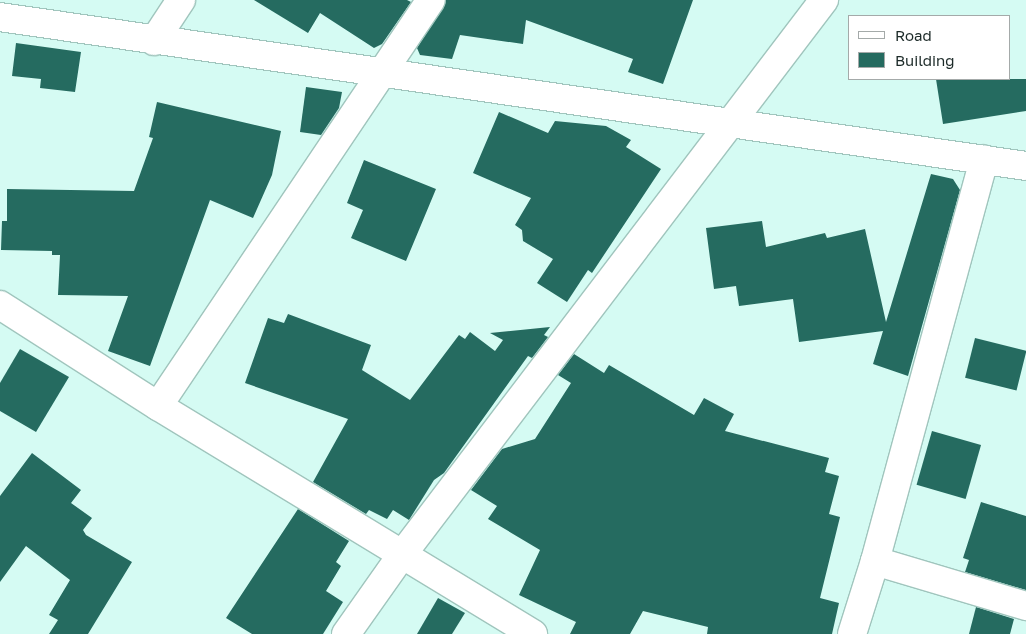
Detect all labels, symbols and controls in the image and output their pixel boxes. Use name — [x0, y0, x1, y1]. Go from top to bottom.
legend — [848, 15, 1011, 80]
text: Road — [895, 26, 932, 44]
text: Building — [895, 51, 955, 69]

